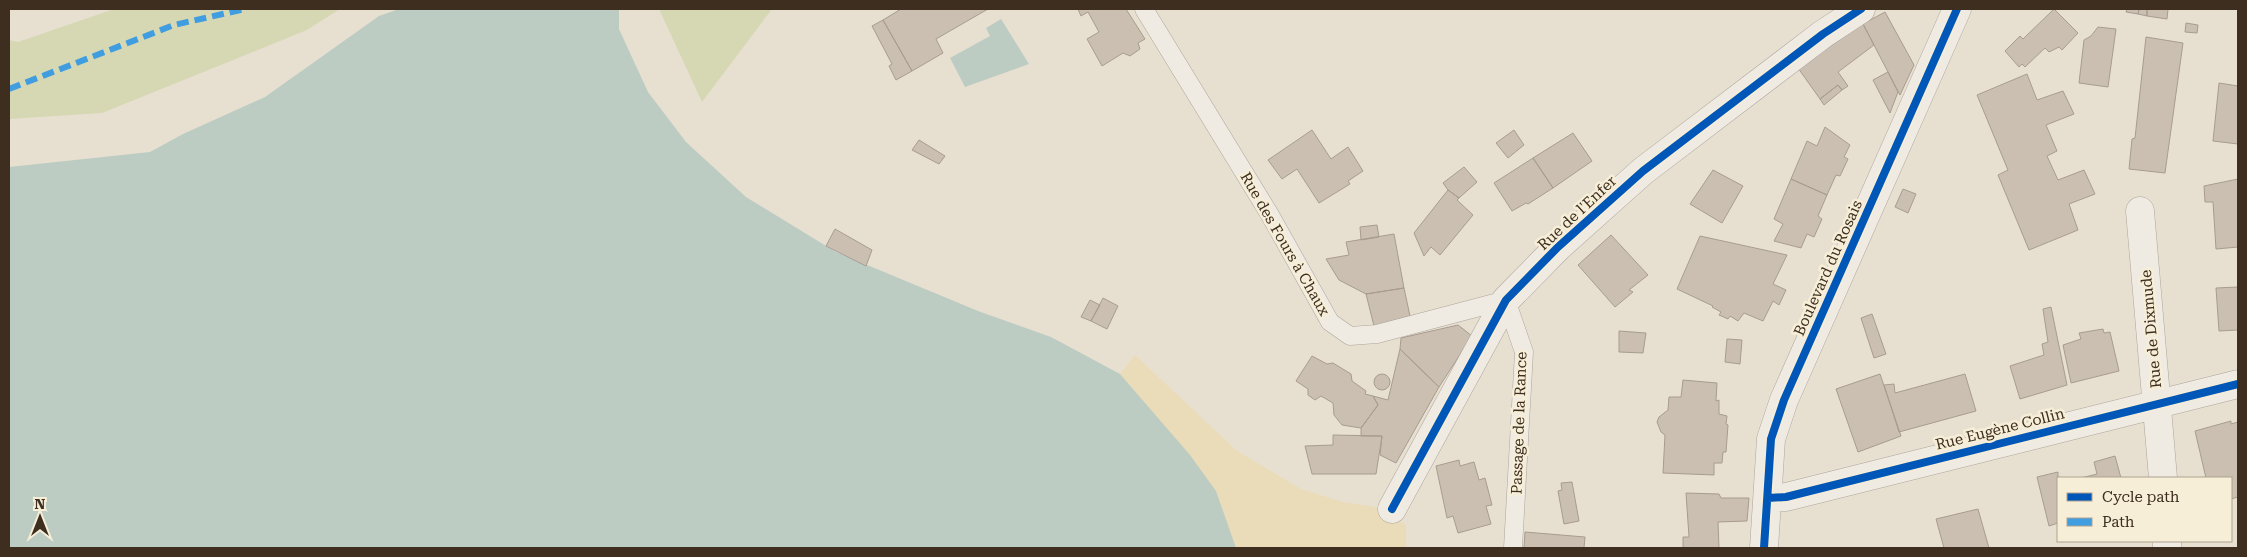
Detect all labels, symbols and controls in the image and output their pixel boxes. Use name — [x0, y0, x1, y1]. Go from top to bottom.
street label: Rue des Fours à Chaux — [1236, 169, 1334, 319]
street label: Rue de l'Enfer — [1534, 172, 1620, 254]
street label: Boulevard du Rosais — [1790, 197, 1866, 339]
street label: Rue de Dixmude — [2137, 269, 2165, 389]
street label: Passage de la Rance — [1508, 351, 1530, 495]
street label: Rue Eugène Collin — [1934, 404, 2067, 454]
legend — [2057, 477, 2232, 542]
text: Cycle path — [2102, 488, 2180, 506]
north arrow — [15, 492, 65, 542]
text: N — [35, 496, 46, 512]
text: Path — [2102, 513, 2135, 531]

